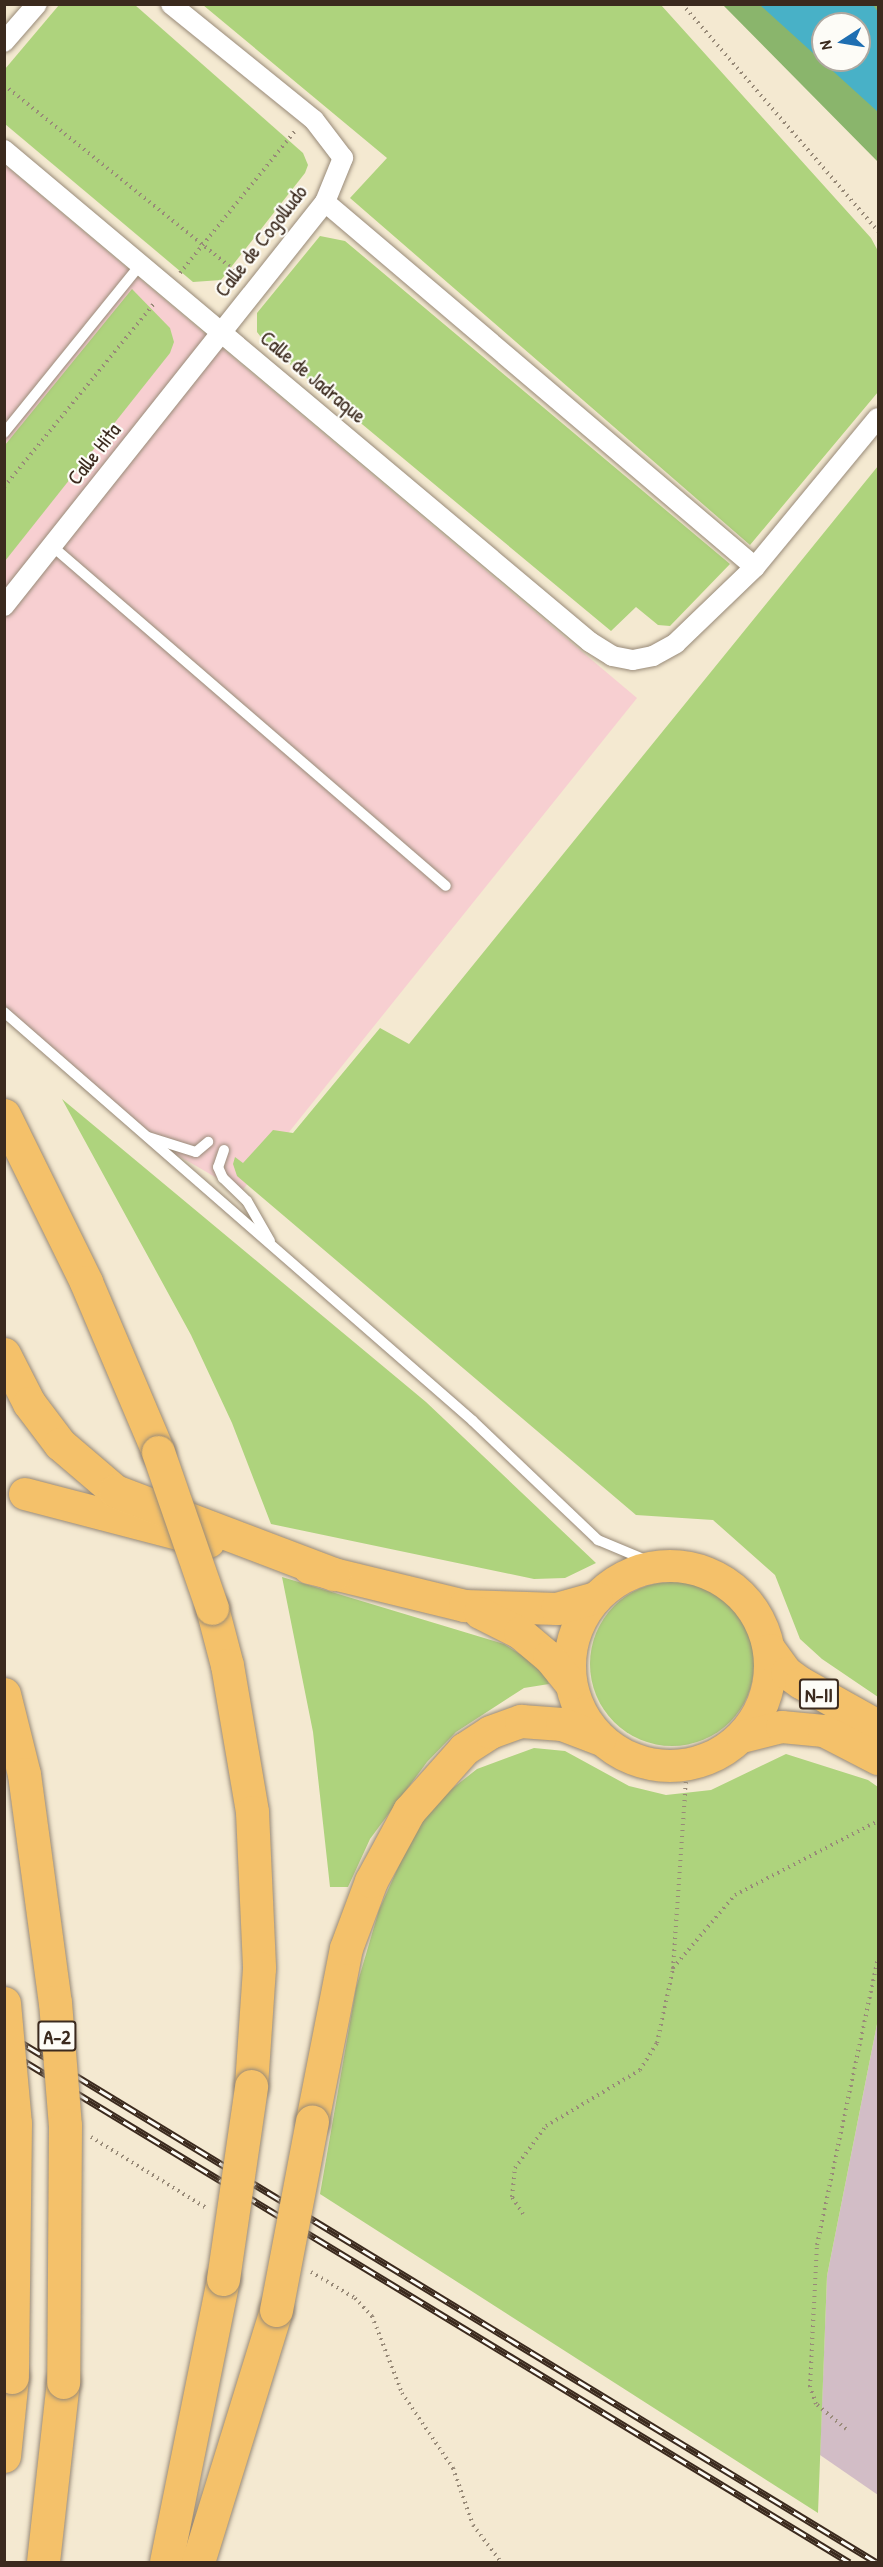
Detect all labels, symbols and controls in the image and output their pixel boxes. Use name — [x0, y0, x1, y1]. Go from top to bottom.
north arrow — [811, 12, 871, 72]
text: N — [814, 39, 837, 52]
street label: Calle de Cogolludo — [209, 180, 313, 302]
street label: Calle de Jadraque — [255, 325, 371, 429]
street label: Calle Hita — [62, 418, 126, 490]
road number: N-II — [798, 1677, 840, 1711]
road number: A-2 — [36, 2019, 78, 2053]

